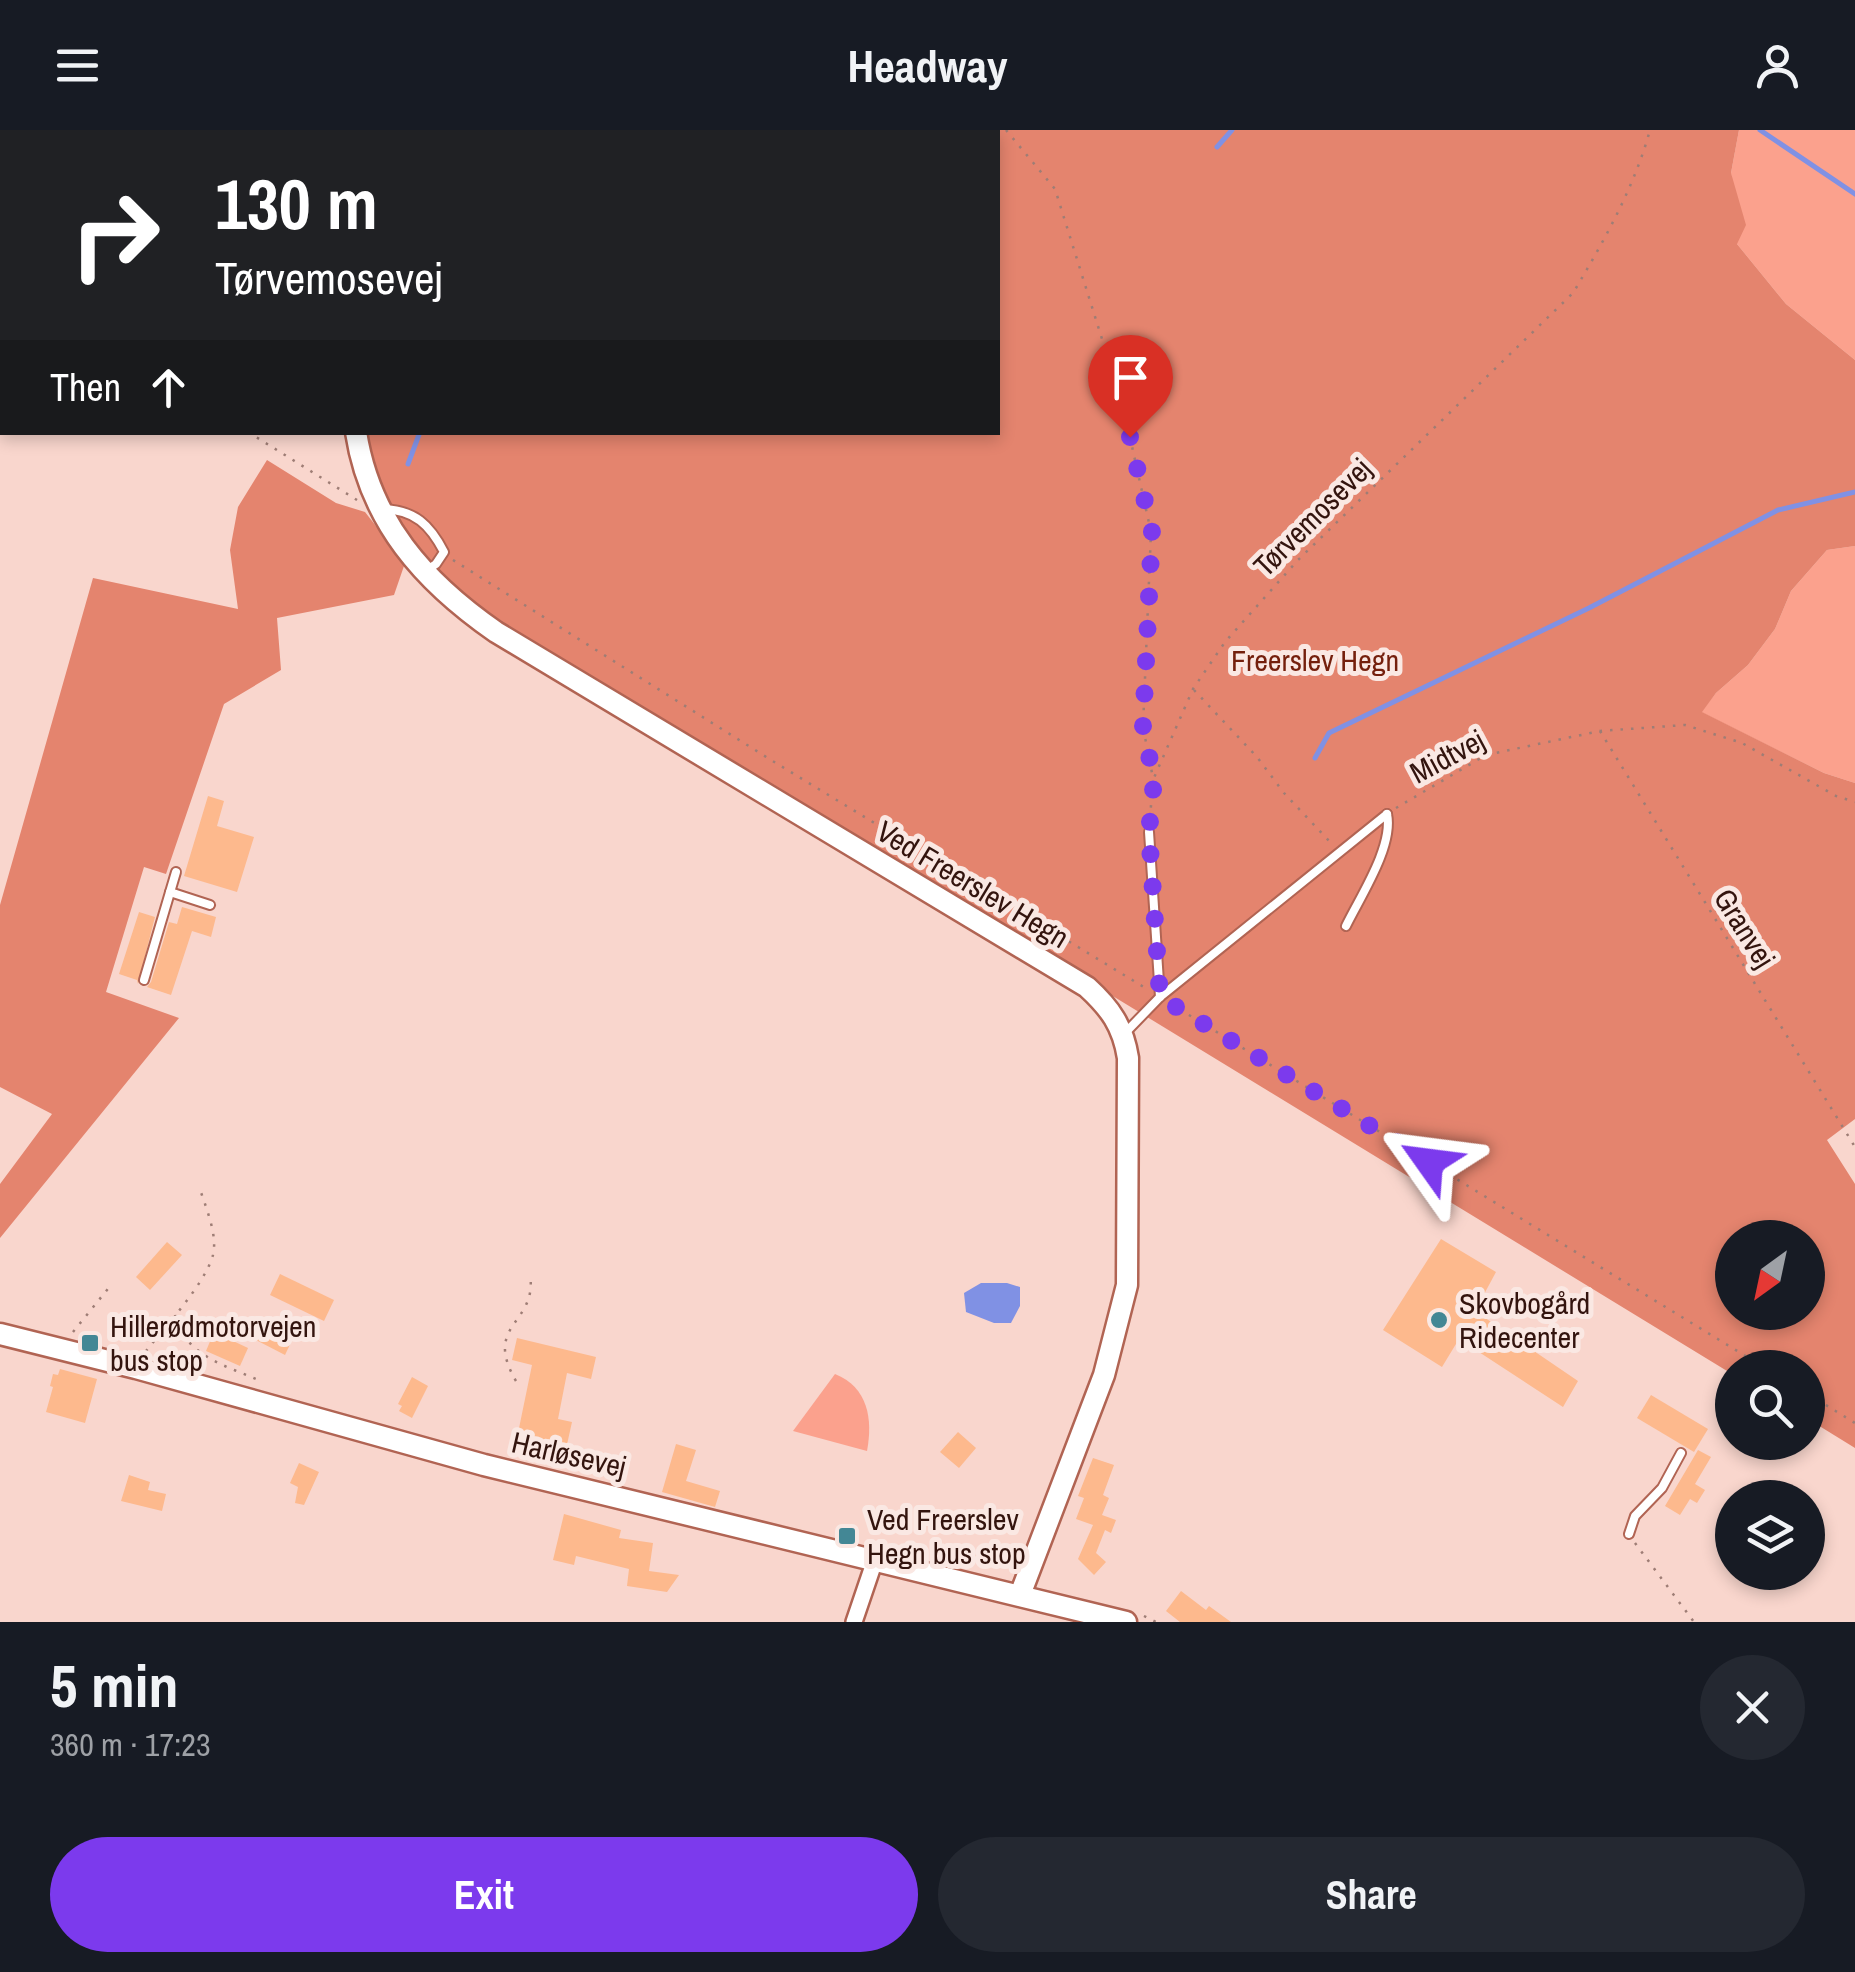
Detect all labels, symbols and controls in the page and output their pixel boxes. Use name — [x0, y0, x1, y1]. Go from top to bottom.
text: Headway — [848, 35, 1007, 96]
icon: menu — [50, 38, 105, 93]
icon: person — [1750, 38, 1805, 93]
text: 130 m — [215, 157, 378, 251]
icon: right — [50, 170, 180, 300]
text: Tørvemosevej — [215, 247, 443, 308]
pin — [1088, 335, 1173, 438]
icon: arrive — [1103, 350, 1158, 405]
icon: ahead — [141, 360, 196, 415]
text: Then — [50, 362, 121, 413]
street label: Tørvemosevej — [1244, 449, 1380, 585]
park label: Freerslev Hegn — [1231, 640, 1399, 680]
street label: Midtvej — [1403, 720, 1491, 792]
street label: Ved Freerslev Hegn — [870, 811, 1076, 957]
street label: Granvej — [1705, 881, 1785, 975]
position arrow — [1377, 1110, 1481, 1214]
north arrow — [1715, 1220, 1825, 1330]
map controls — [1715, 1220, 1825, 1590]
place label: Skovbogård Ridecenter — [1459, 1283, 1590, 1357]
place label: Hillerødmotorvejen bus stop — [110, 1306, 316, 1380]
marker: Skovbogård Ridecenter — [1428, 1309, 1450, 1331]
marker: Hillerødmotorvejen bus stop — [79, 1332, 101, 1354]
button: search — [1715, 1350, 1825, 1460]
street label: Harløsevej — [508, 1421, 630, 1487]
button: layers — [1715, 1480, 1825, 1590]
place label: Ved Freerslev Hegn bus stop — [867, 1499, 1026, 1573]
marker: Ved Freerslev Hegn bus stop — [836, 1525, 858, 1547]
text: 5 min — [50, 1645, 179, 1726]
button: close — [1700, 1655, 1805, 1760]
text: 360 m · 17:23 — [50, 1723, 210, 1766]
button: Exit — [50, 1837, 918, 1952]
button: Share — [938, 1837, 1805, 1952]

